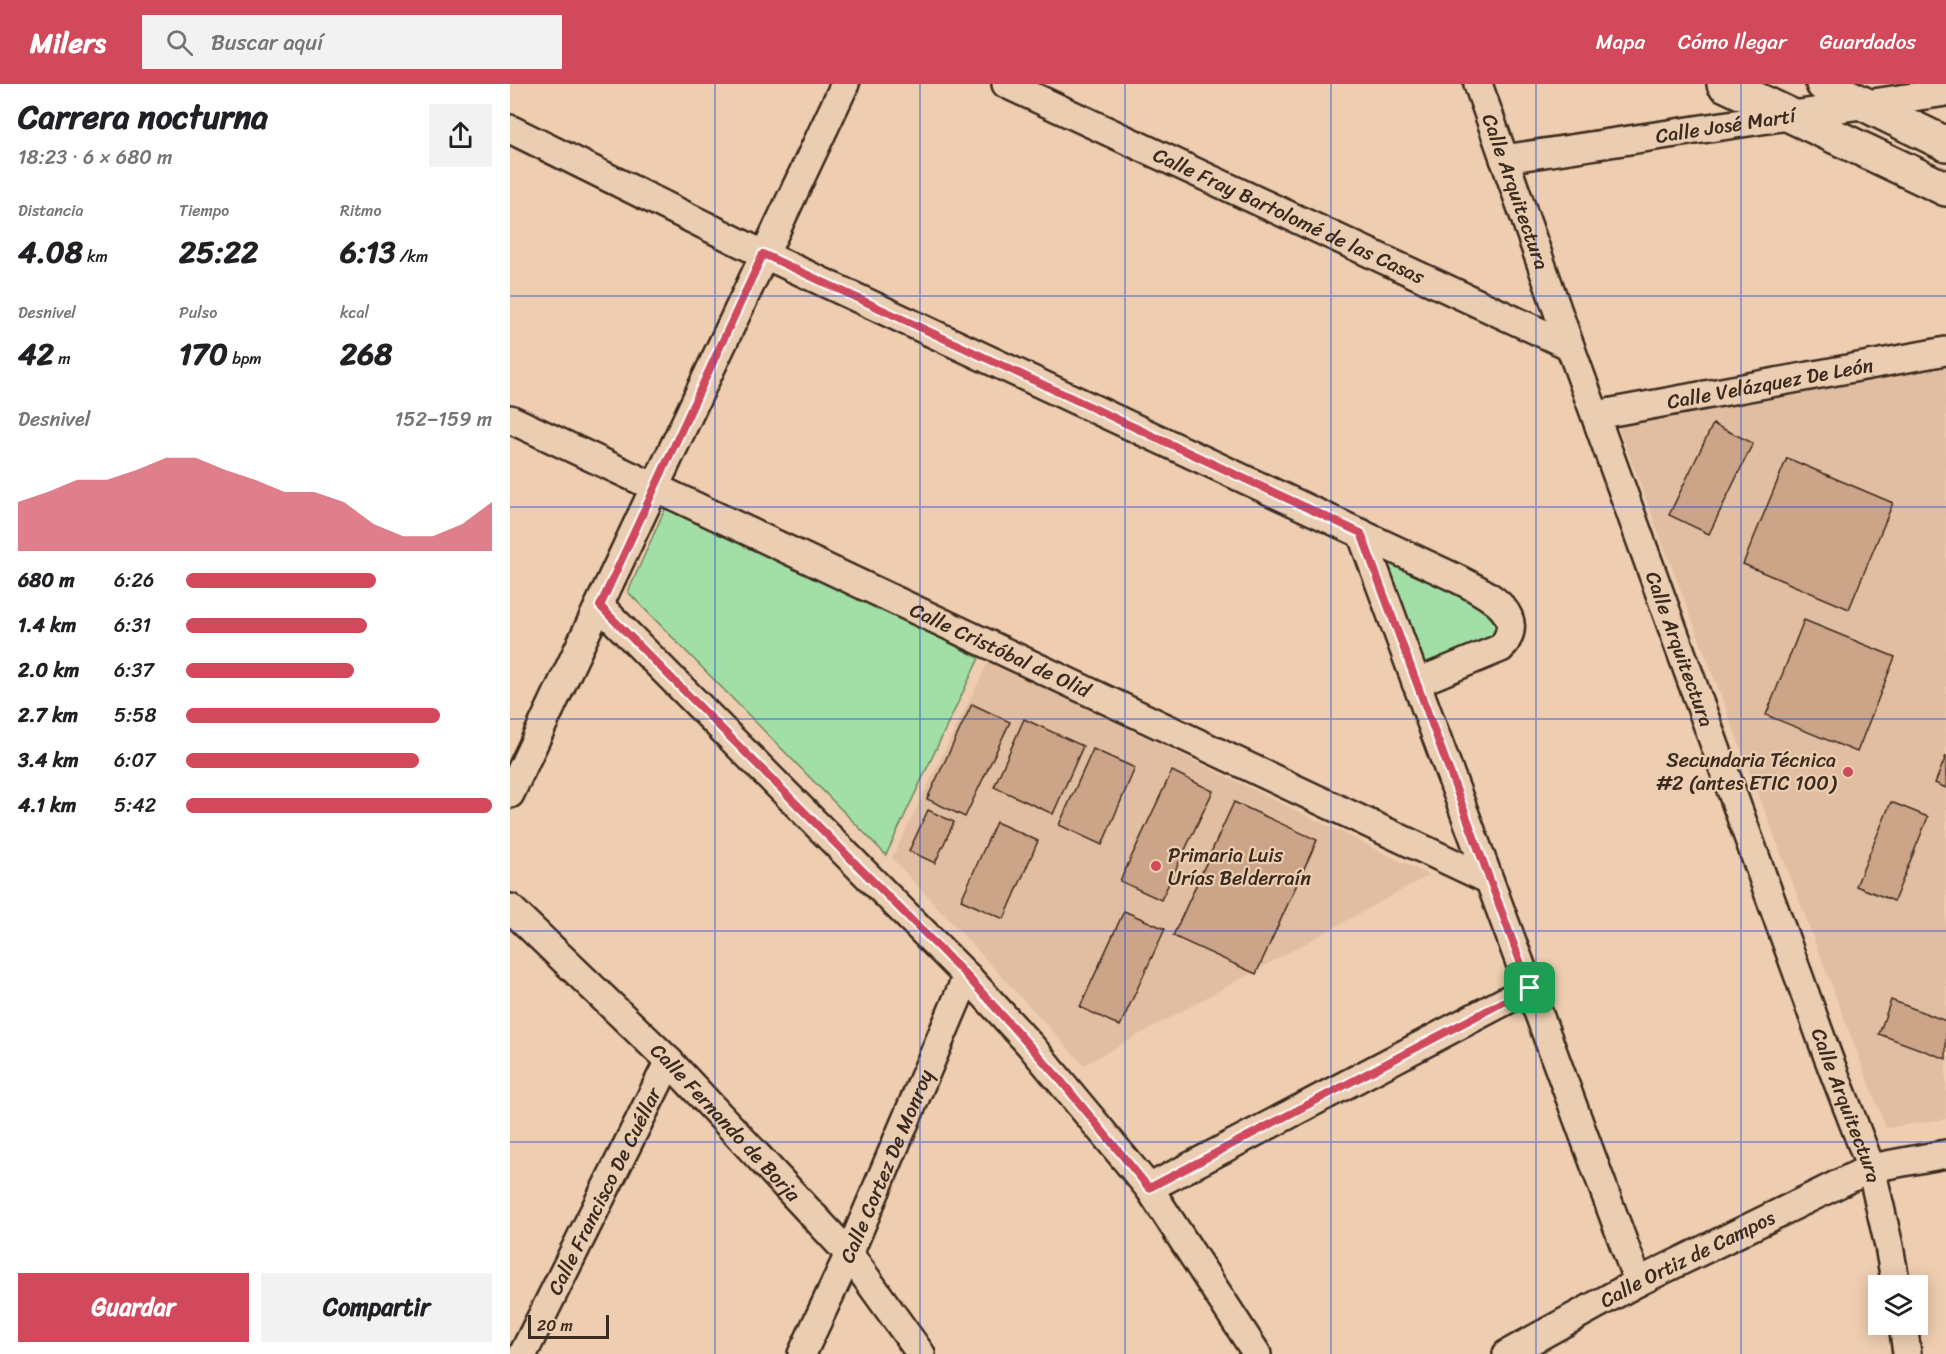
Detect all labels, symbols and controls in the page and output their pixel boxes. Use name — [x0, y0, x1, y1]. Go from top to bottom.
search box — [142, 15, 562, 69]
text: Milers — [30, 18, 106, 67]
text: Buscar aquí — [211, 23, 323, 62]
text: Mapa — [1596, 23, 1645, 61]
text: Cómo llegar — [1678, 23, 1787, 61]
text: Guardados — [1820, 23, 1916, 61]
icon: search — [163, 26, 196, 59]
text: Carrera nocturna — [18, 88, 268, 146]
street label: Calle José Martí — [1653, 97, 1800, 153]
button: share — [429, 104, 492, 167]
street label: Calle Arquitectura — [1472, 109, 1559, 274]
street label: Calle Fray Bartolomé de las Casas — [1147, 137, 1431, 294]
text: 18:23 · 6 × 680 m — [18, 140, 172, 175]
text: Distancia — [18, 196, 84, 225]
text: Tiempo — [179, 196, 229, 225]
text: Ritmo — [340, 196, 382, 225]
text: 4.08 — [18, 225, 83, 279]
text: 25:22 — [179, 225, 258, 279]
text: 6:13 — [340, 225, 395, 279]
text: km — [83, 242, 108, 271]
text: /km — [395, 242, 428, 271]
text: Desnivel — [18, 298, 76, 327]
text: Pulso — [179, 298, 217, 327]
text: kcal — [340, 298, 369, 327]
text: 42 — [18, 327, 54, 381]
text: 170 — [179, 327, 228, 381]
text: 268 — [340, 327, 392, 381]
text: m — [54, 344, 71, 373]
text: bpm — [228, 344, 262, 373]
street label: Calle Velázquez De León — [1664, 347, 1876, 419]
text: Desnivel — [18, 402, 90, 437]
text: 152–159 m — [395, 402, 492, 437]
text: 680 m — [18, 563, 75, 598]
text: 6:26 — [114, 563, 154, 598]
street label: Calle Arquitectura — [1636, 566, 1724, 732]
street label: Calle Cristóbal de Olid — [904, 592, 1098, 708]
text: 1.4 km — [18, 608, 76, 643]
text: 6:31 — [114, 608, 151, 643]
text: 2.0 km — [18, 653, 79, 688]
text: 6:37 — [114, 653, 154, 688]
text: 2.7 km — [18, 698, 78, 733]
text: 5:58 — [114, 698, 157, 733]
text: 3.4 km — [18, 743, 79, 778]
text: 6:07 — [114, 743, 155, 778]
place label: Secundaria Técnica #2 (antes ETIC 100) — [1656, 743, 1837, 801]
marker: Secundaria Técnica #2 (antes ETIC 100) — [1841, 765, 1855, 779]
text: 4.1 km — [18, 788, 76, 823]
text: 5:42 — [114, 788, 156, 823]
place label: Primaria Luis Urías Belderraín — [1168, 838, 1311, 896]
marker: Primaria Luis Urías Belderraín — [1149, 859, 1163, 873]
pin — [1504, 962, 1555, 1013]
icon: arrive — [1513, 971, 1546, 1004]
street label: Calle Arquitectura — [1801, 1023, 1891, 1186]
street label: Calle Fernando de Borja — [642, 1034, 810, 1211]
street label: Calle Cortez De Monroy — [830, 1063, 943, 1269]
street label: Calle Francisco De Cuéllar — [538, 1080, 671, 1301]
street label: Calle Ortiz de Campos — [1593, 1200, 1782, 1317]
button: Guardar — [18, 1273, 249, 1342]
button: Compartir — [261, 1273, 492, 1342]
map controls — [1868, 1275, 1928, 1335]
button: layers — [1868, 1275, 1928, 1335]
text: 20 m — [537, 1311, 573, 1340]
scale bar — [528, 1312, 609, 1340]

